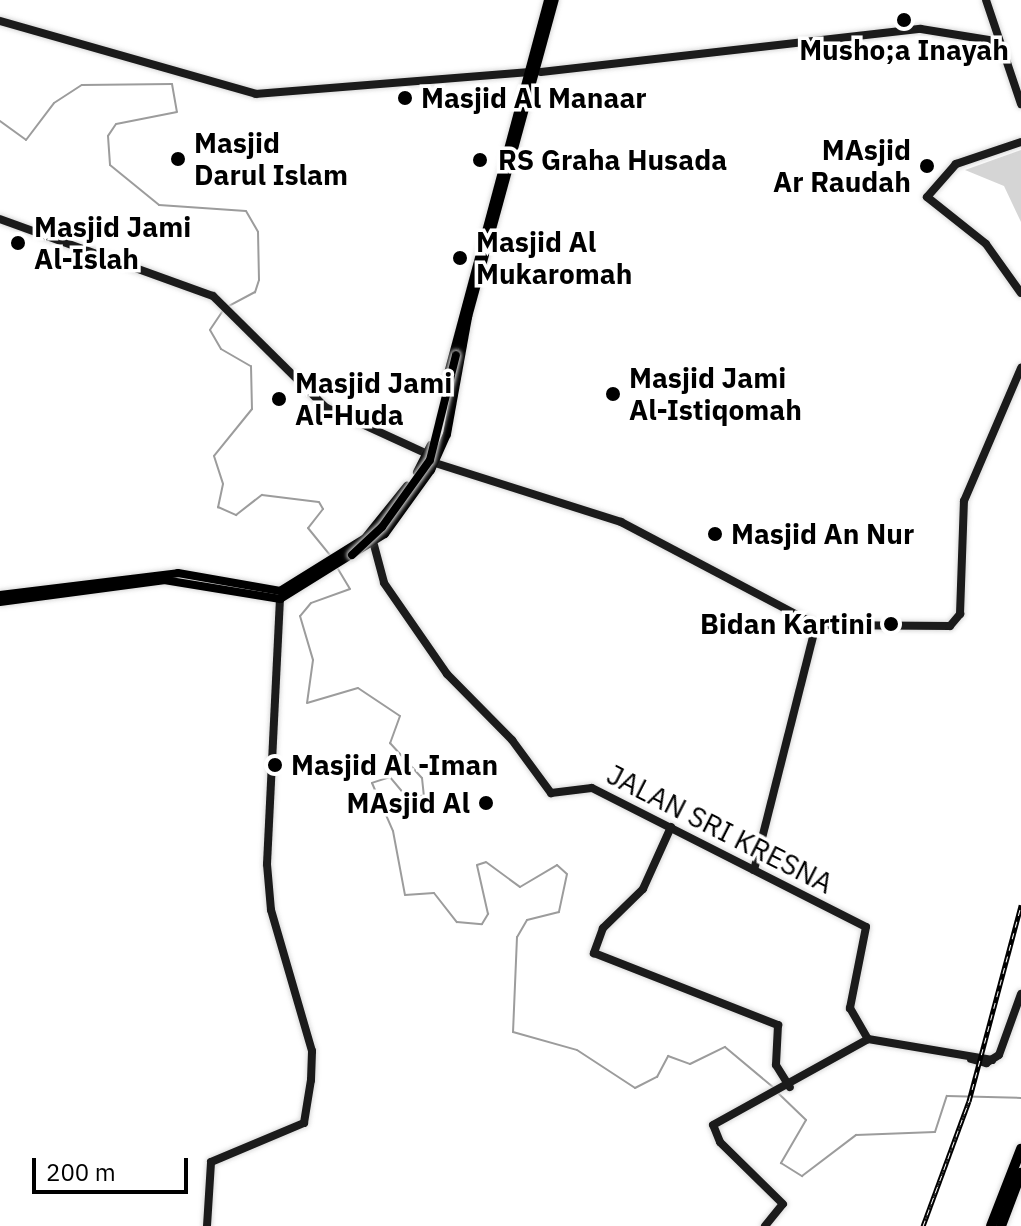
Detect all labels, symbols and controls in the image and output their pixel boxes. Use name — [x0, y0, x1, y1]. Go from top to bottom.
marker: Musho;a Inayah — [895, 11, 913, 29]
place label: Musho;a Inayah — [799, 33, 1009, 67]
place label: Masjid Al Manaar — [421, 81, 647, 115]
marker: Masjid Al Manaar — [396, 89, 414, 107]
place label: Masjid Darul Islam — [194, 126, 348, 192]
place label: MAsjid Ar Raudah — [773, 133, 911, 199]
place label: RS Graha Husada — [498, 143, 727, 177]
marker: RS Graha Husada — [469, 149, 491, 171]
marker: Masjid Darul Islam — [169, 150, 187, 168]
marker: MAsjid Ar Raudah — [918, 157, 936, 175]
place label: Masjid Jami Al-Islah — [34, 210, 191, 276]
place label: Masjid Al Mukaromah — [476, 225, 632, 291]
marker: Masjid Jami Al-Islah — [9, 234, 27, 252]
marker: Masjid Al Mukaromah — [451, 249, 469, 267]
place label: Masjid Jami Al-Istiqomah — [629, 361, 802, 427]
place label: Masjid Jami Al-Huda — [295, 366, 452, 432]
marker: Masjid Jami Al-Istiqomah — [604, 385, 622, 403]
marker: Masjid Jami Al-Huda — [270, 390, 288, 408]
place label: Masjid An Nur — [731, 517, 914, 551]
marker: Masjid An Nur — [706, 525, 724, 543]
place label: Bidan Kartini — [700, 607, 873, 641]
marker: Bidan Kartini — [880, 613, 902, 635]
place label: Masjid Al -Iman — [291, 748, 498, 782]
marker: Masjid Al -Iman — [266, 756, 284, 774]
street label: JALAN SRI KRESNA — [601, 758, 839, 900]
place label: MAsjid Al — [346, 786, 470, 820]
marker: MAsjid Al — [477, 794, 495, 812]
scale bar — [36, 1142, 192, 1192]
text: 200 m — [46, 1156, 116, 1188]

